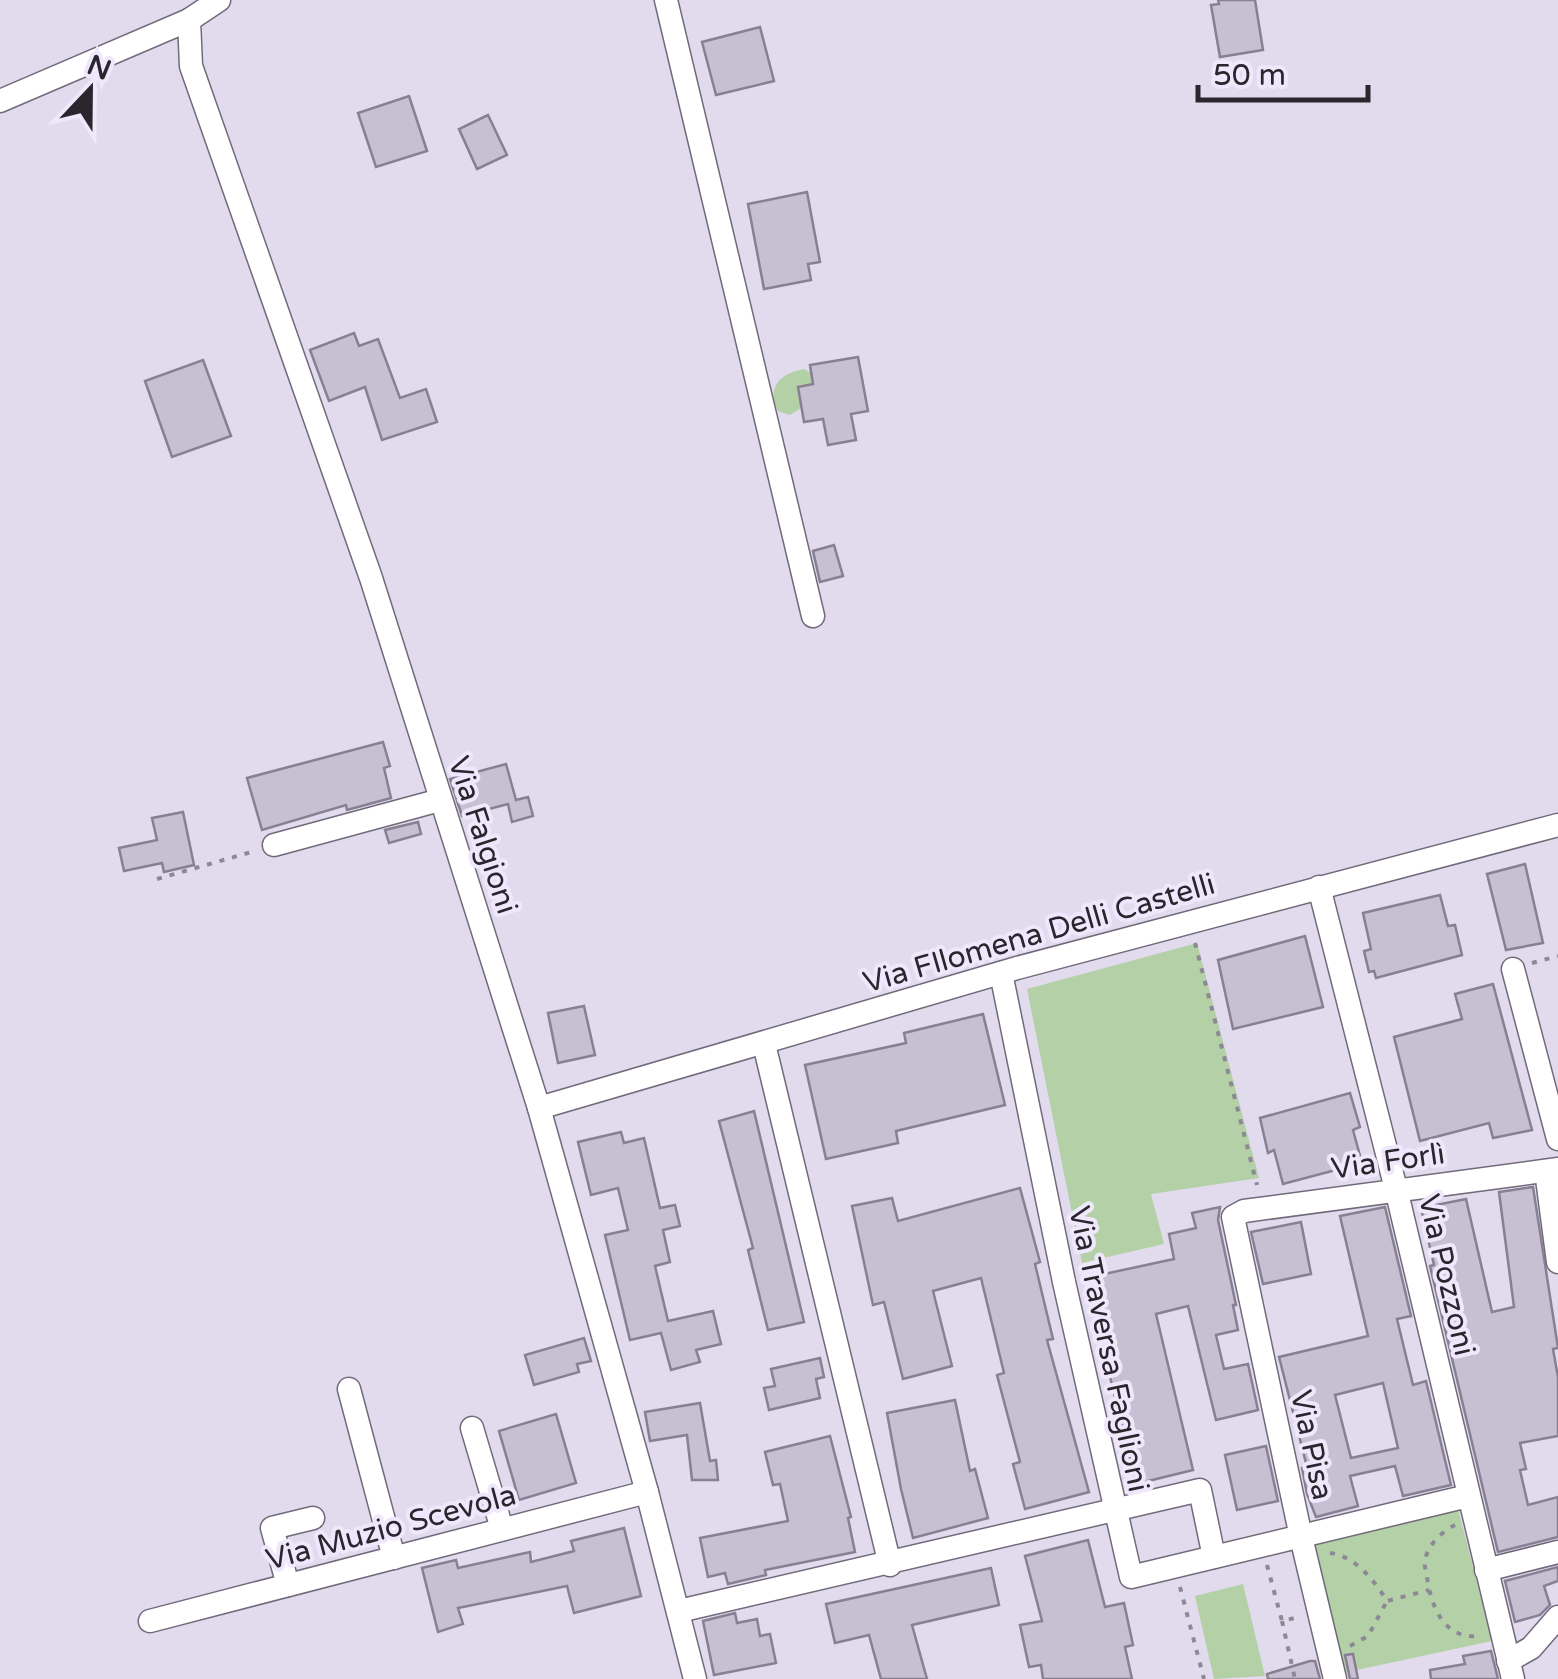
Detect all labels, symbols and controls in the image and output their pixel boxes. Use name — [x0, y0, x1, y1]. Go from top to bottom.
north arrow — [40, 40, 140, 140]
scale bar — [1198, 40, 1368, 102]
text: N — [82, 48, 116, 88]
text: 50 m — [1213, 57, 1286, 94]
street label: Via Falgioni — [440, 752, 525, 919]
street label: Via FIlomena Delli Castelli — [859, 866, 1219, 1001]
street label: Via Forlì — [1329, 1135, 1447, 1188]
street label: Via Pozzoni — [1410, 1191, 1483, 1359]
street label: Via Traversa Faglioni — [1060, 1203, 1157, 1495]
street label: Via Pisa — [1282, 1387, 1341, 1503]
street label: Via Muzio Scevola — [262, 1476, 520, 1579]

